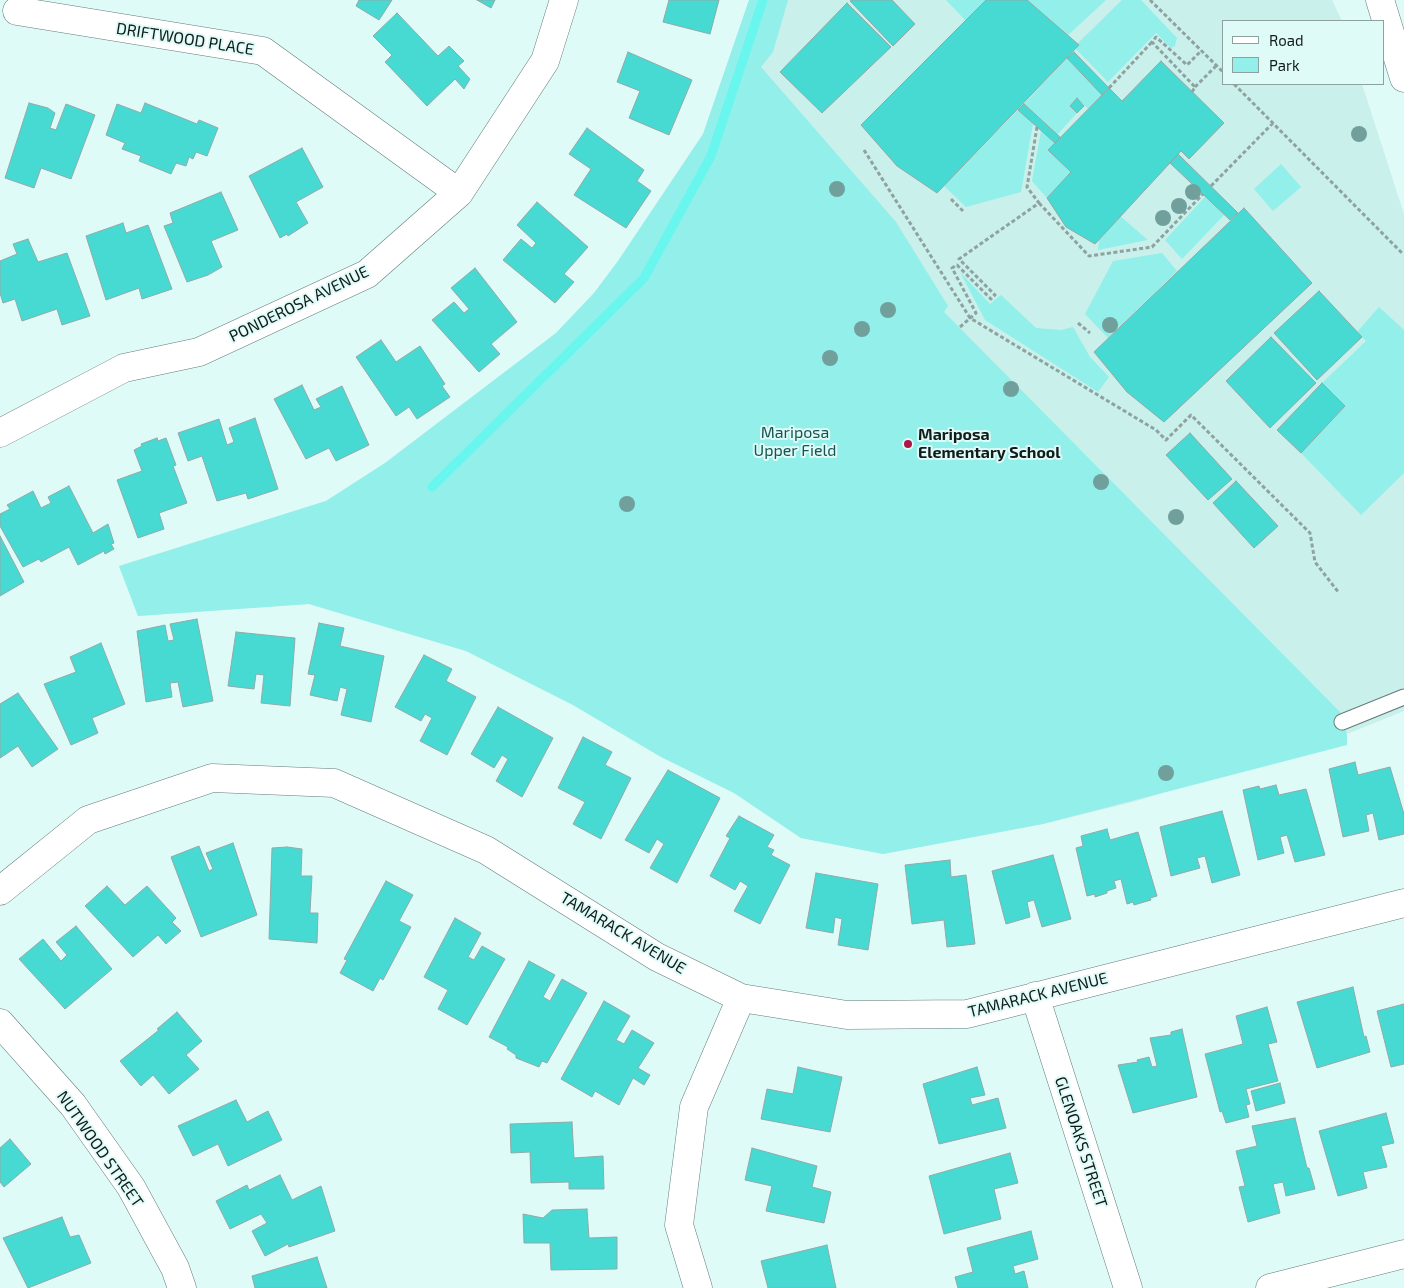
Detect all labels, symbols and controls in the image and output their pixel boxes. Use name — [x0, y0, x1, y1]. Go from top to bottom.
street label: DRIFTWOOD PLACE — [115, 19, 255, 59]
legend — [1222, 20, 1384, 85]
text: Road — [1269, 31, 1304, 49]
text: Park — [1269, 56, 1300, 74]
street label: PONDEROSA AVENUE — [226, 262, 372, 346]
park label: Mariposa Upper Field — [754, 423, 836, 461]
place label: Mariposa Elementary School — [918, 425, 1061, 463]
marker: Mariposa Elementary School — [902, 438, 914, 450]
street label: TAMARACK AVENUE — [557, 888, 689, 978]
street label: TAMARACK AVENUE — [966, 968, 1110, 1022]
street label: GLENOAKS STREET — [1051, 1074, 1111, 1210]
street label: NUTWOOD STREET — [53, 1087, 147, 1211]

